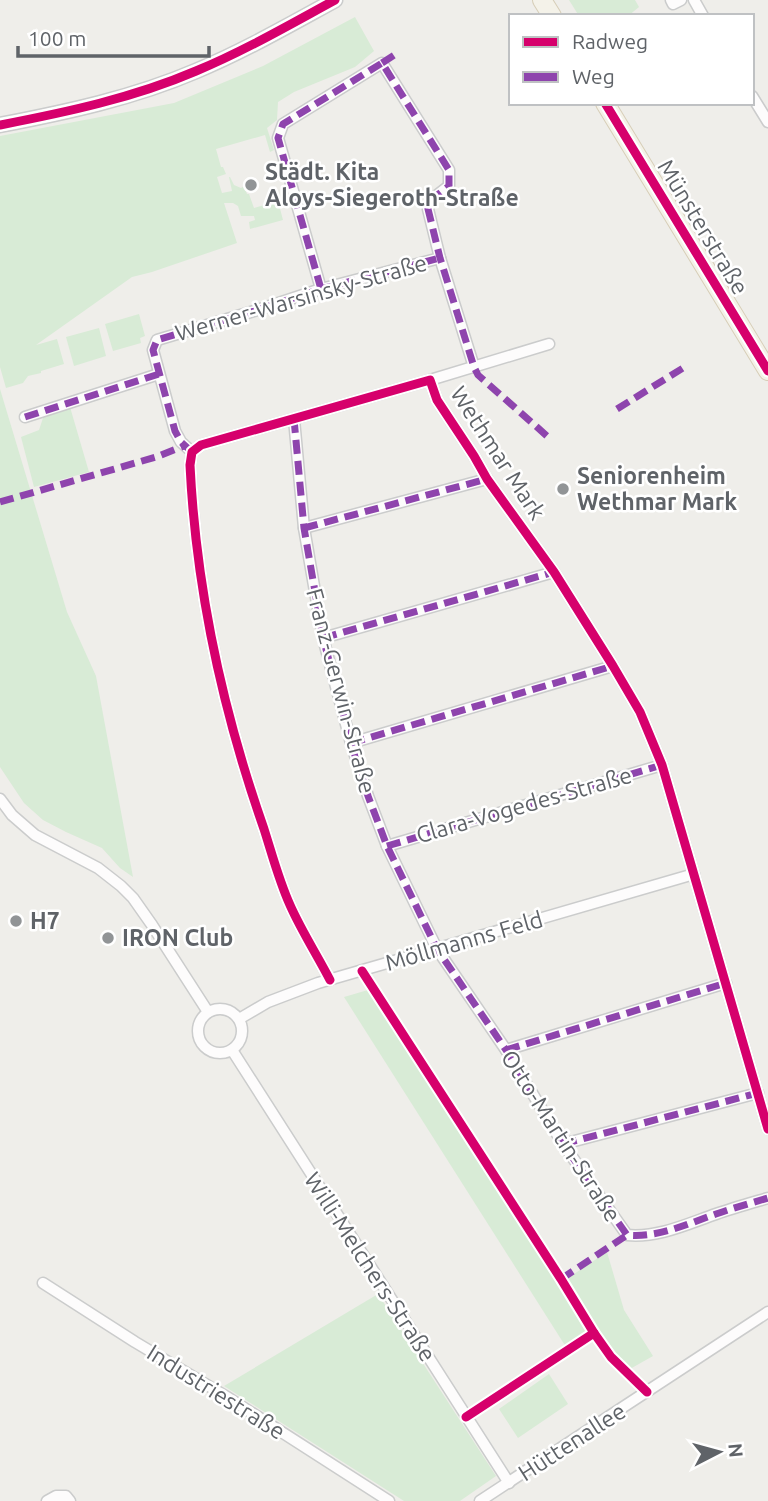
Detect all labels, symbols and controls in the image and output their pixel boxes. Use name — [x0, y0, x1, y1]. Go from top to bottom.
scale bar — [18, 14, 208, 58]
legend — [509, 14, 754, 105]
text: 100 m — [28, 26, 86, 50]
text: Radweg — [572, 29, 648, 53]
text: Weg — [572, 64, 615, 88]
street label: Münsterstraße — [653, 155, 753, 299]
place label: Städt. Kita Aloys-Siegeroth-Straße — [265, 159, 519, 210]
marker: Städt. Kita Aloys-Siegeroth-Straße — [243, 177, 259, 193]
street label: Werner-Warsinsky-Straße — [172, 250, 430, 345]
street label: Wethmar Mark — [446, 382, 551, 524]
place label: Seniorenheim Wethmar Mark — [577, 463, 737, 514]
marker: Seniorenheim Wethmar Mark — [555, 481, 571, 497]
street label: Franz-Gerwin-Straße — [302, 586, 381, 796]
street label: Clara-Vogedes-Straße — [413, 762, 635, 847]
street label: Möllmanns Feld — [382, 906, 546, 975]
place label: H7 — [30, 908, 60, 933]
marker: H7 — [8, 913, 24, 929]
place label: IRON Club — [122, 925, 233, 950]
marker: IRON Club — [100, 930, 116, 946]
street label: Otto-Martin-Straße — [497, 1045, 626, 1226]
street label: Willi-Melchers-Straße — [300, 1168, 441, 1366]
street label: Industriestraße — [143, 1339, 290, 1444]
street label: Hüttenallee — [514, 1398, 630, 1485]
north arrow — [684, 1417, 754, 1487]
text: N — [724, 1442, 748, 1458]

